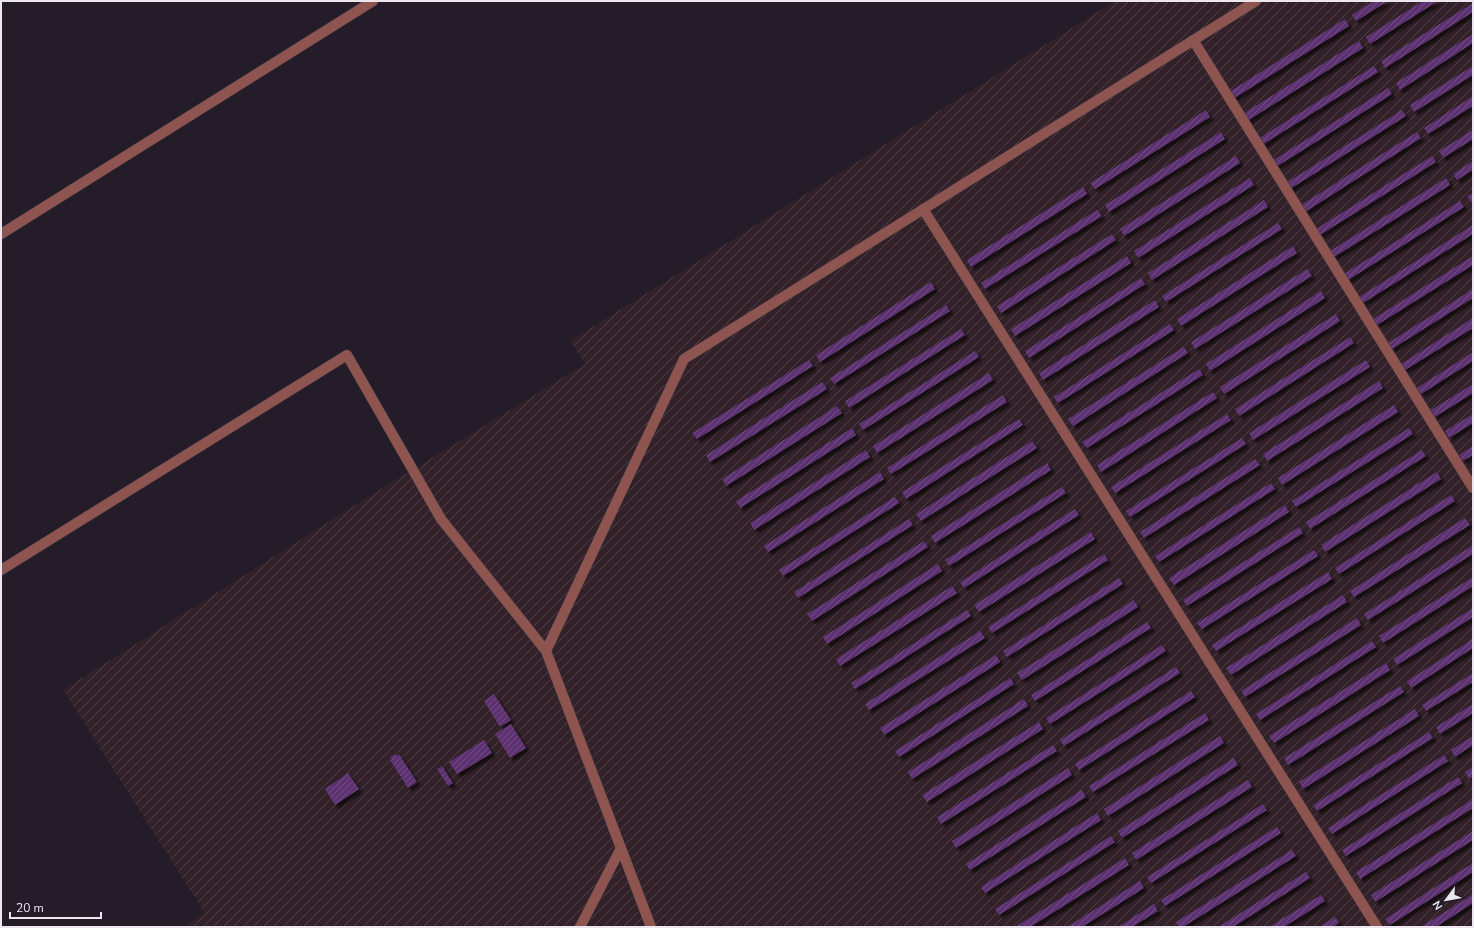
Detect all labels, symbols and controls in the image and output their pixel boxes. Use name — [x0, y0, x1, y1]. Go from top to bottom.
north arrow — [1426, 880, 1466, 920]
scale bar — [10, 894, 101, 920]
text: N — [1429, 898, 1446, 913]
text: 20 m — [16, 900, 44, 916]

